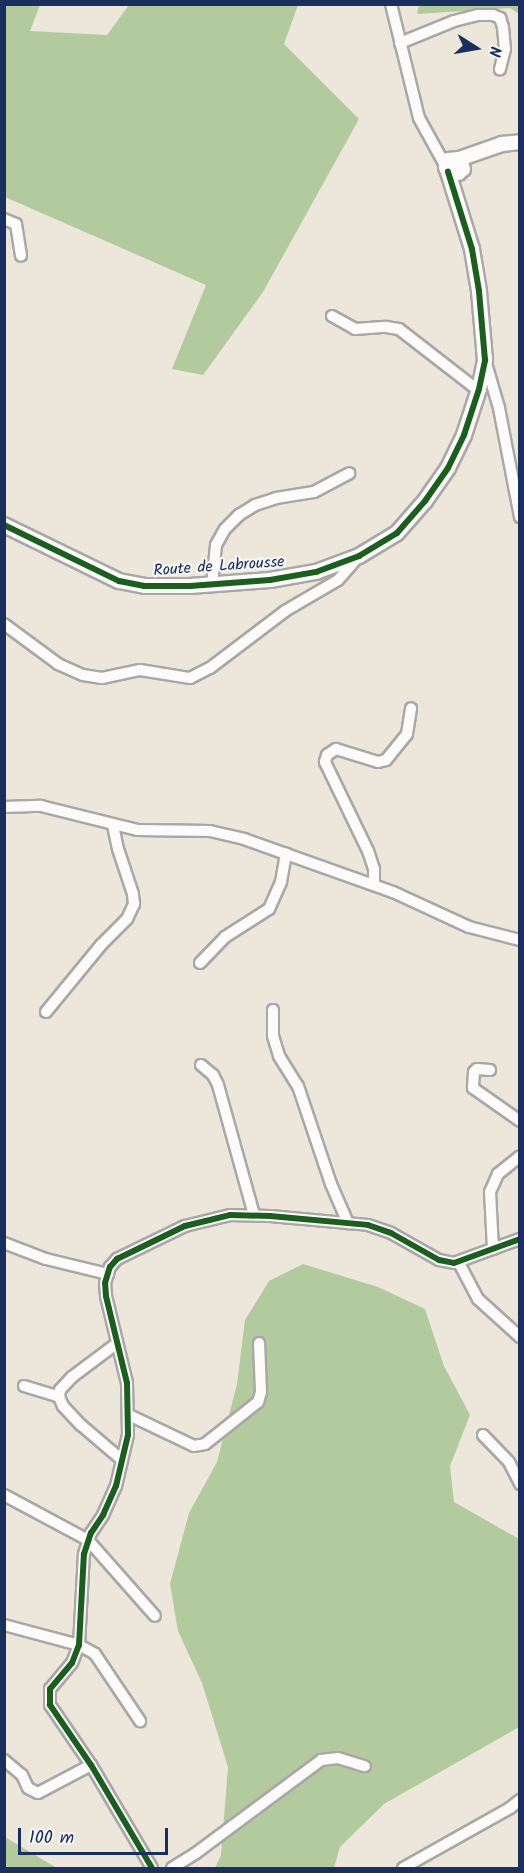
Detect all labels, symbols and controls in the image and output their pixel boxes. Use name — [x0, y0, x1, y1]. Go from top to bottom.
north arrow — [446, 18, 506, 78]
text: N — [481, 44, 507, 59]
street label: Route de Labrousse — [153, 553, 285, 581]
scale bar — [21, 1816, 171, 1854]
text: 100 m — [29, 1824, 74, 1853]

